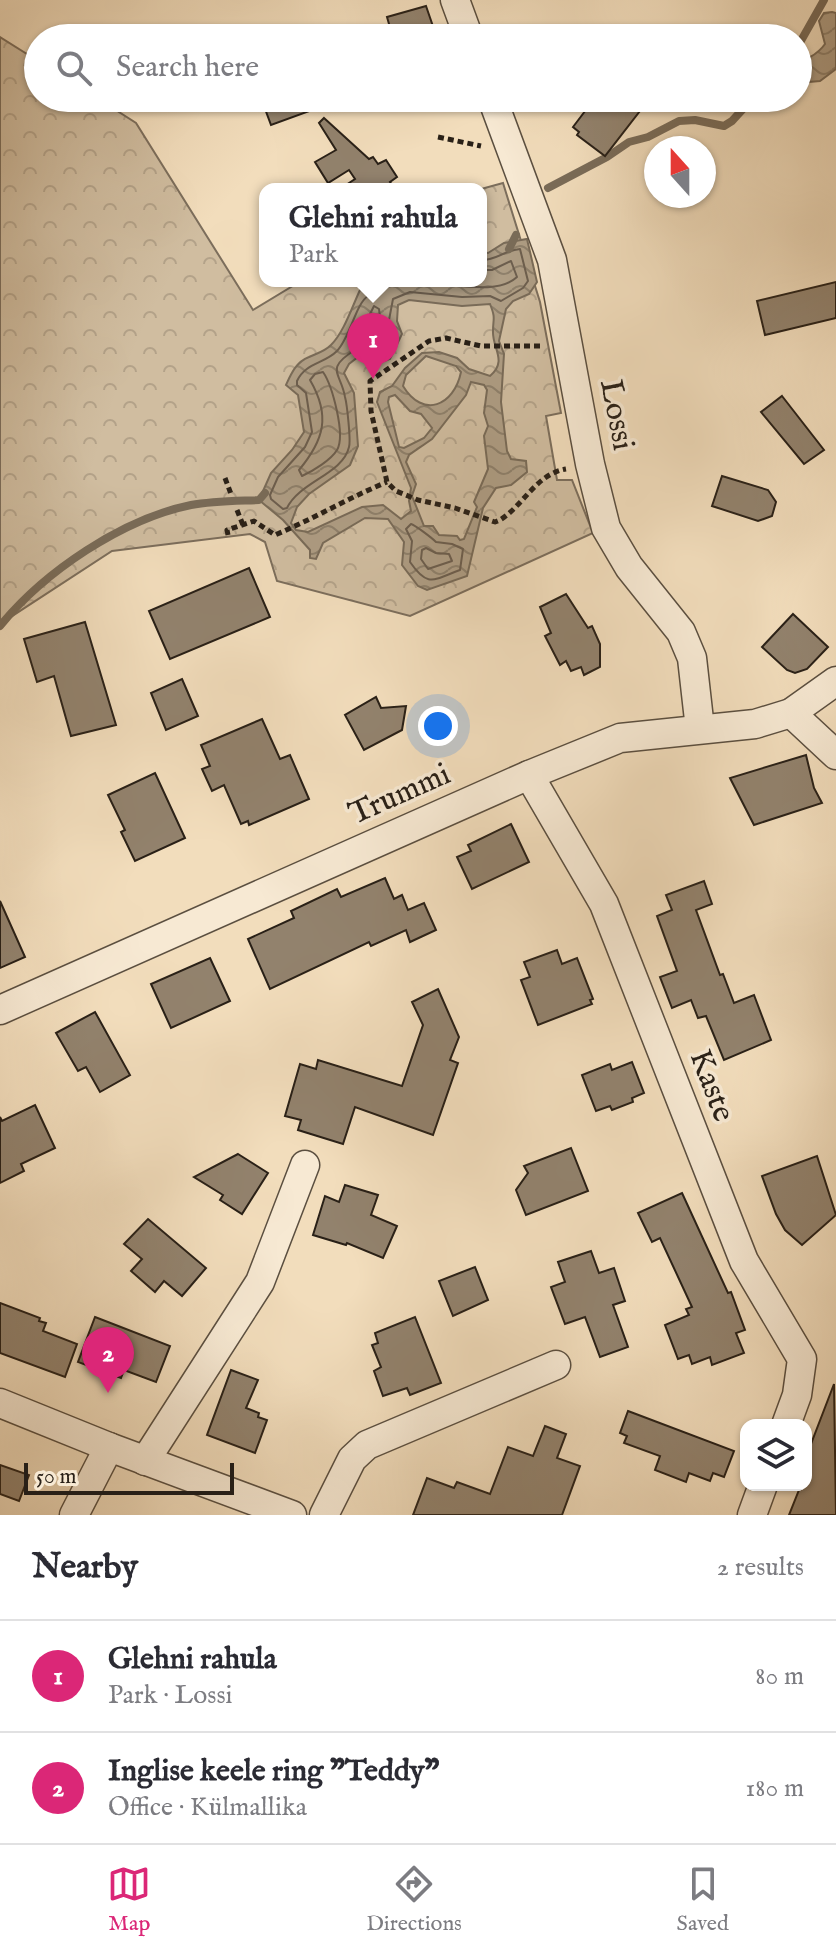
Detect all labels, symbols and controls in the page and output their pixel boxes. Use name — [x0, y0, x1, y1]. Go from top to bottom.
search box — [24, 24, 812, 112]
icon: search — [52, 46, 96, 90]
text: Search here — [116, 49, 259, 87]
north arrow — [644, 136, 716, 208]
popup — [259, 183, 487, 287]
text: Glehni rahula — [289, 200, 457, 238]
text: Park — [289, 238, 338, 271]
pin: 1 — [347, 313, 399, 379]
street label: Lossi — [589, 376, 643, 454]
your location — [418, 706, 458, 746]
street label: Trummi — [343, 754, 457, 836]
street label: Kaste — [679, 1044, 743, 1128]
pin: 2 — [82, 1327, 134, 1393]
map controls — [740, 1419, 812, 1491]
button: layers — [740, 1419, 812, 1491]
scale bar — [24, 1459, 234, 1495]
text: 50 m — [36, 1463, 77, 1491]
text: Nearby — [32, 1546, 138, 1589]
text: 2 results — [717, 1551, 804, 1584]
text: Glehni rahula — [108, 1641, 277, 1679]
text: 1 — [53, 1660, 63, 1693]
text: 80 m — [755, 1660, 804, 1693]
text: Park · Lossi — [108, 1679, 233, 1712]
text: Inglise keele ring "Teddy" — [108, 1753, 439, 1791]
text: 2 — [52, 1772, 64, 1805]
text: 180 m — [746, 1772, 804, 1805]
text: Office · Külmallika — [108, 1791, 307, 1824]
tab: Map — [107, 1862, 151, 1938]
tab: Directions — [366, 1862, 462, 1938]
tab: Saved — [677, 1862, 729, 1938]

